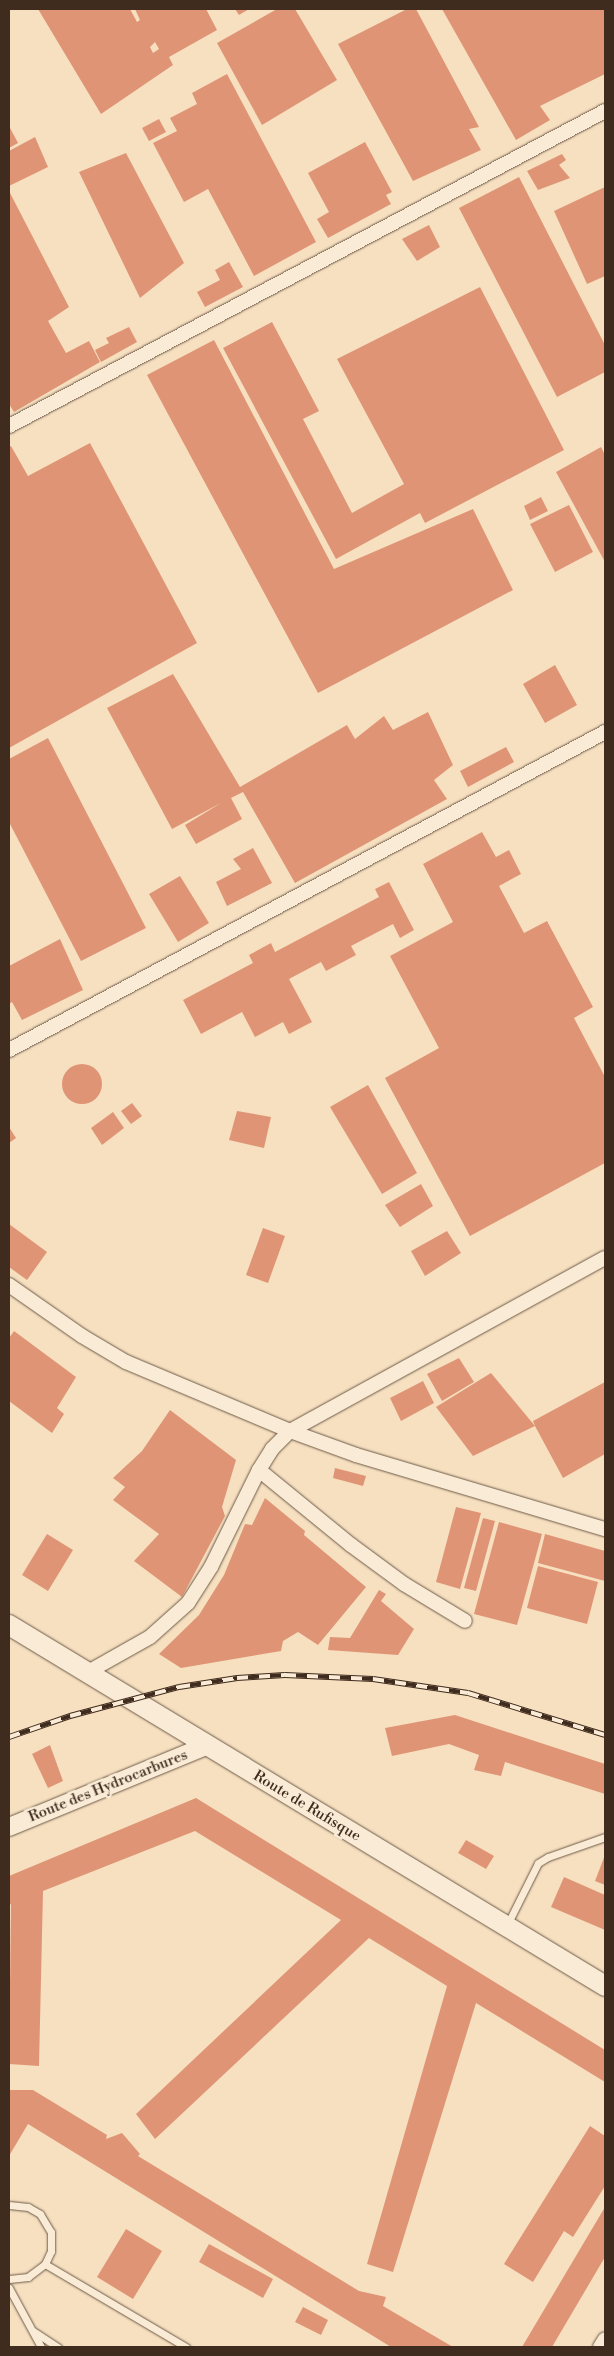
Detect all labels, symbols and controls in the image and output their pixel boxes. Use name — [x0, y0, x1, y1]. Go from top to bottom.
street label: Route des Hydrocarbures — [26, 1746, 190, 1826]
street label: Route de Rufisque — [250, 1767, 364, 1845]

